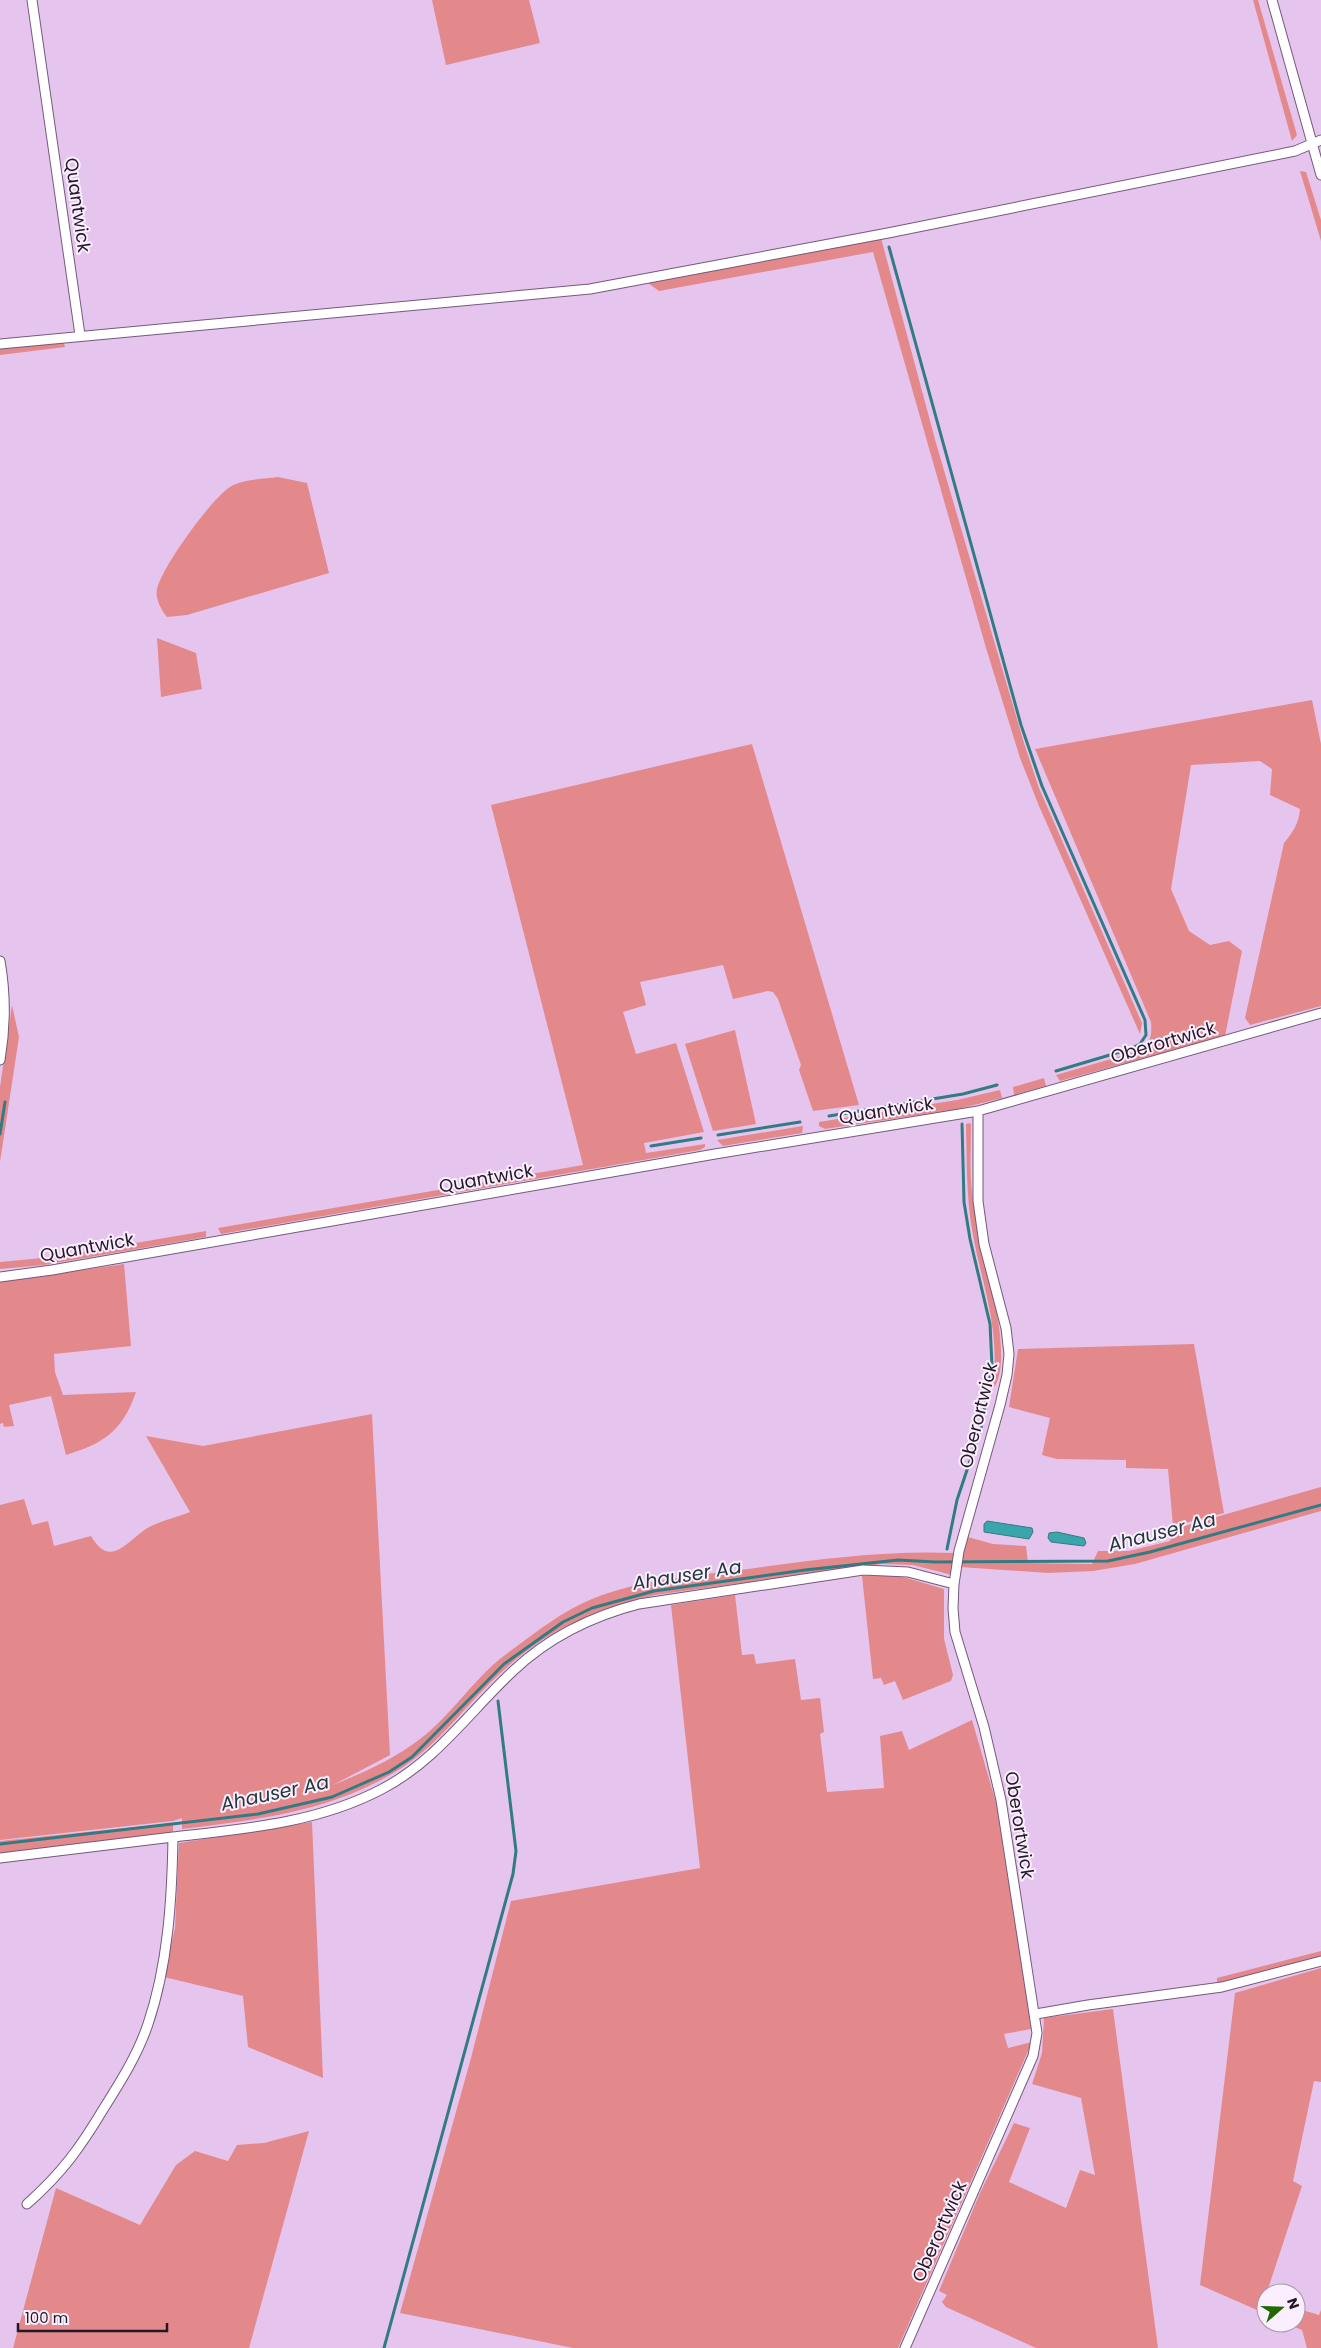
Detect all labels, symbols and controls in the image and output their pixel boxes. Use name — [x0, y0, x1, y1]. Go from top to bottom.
street label: Quantwick — [59, 156, 97, 255]
street label: Oberortwick — [1107, 1015, 1219, 1069]
street label: Quantwick — [837, 1090, 936, 1130]
street label: Quantwick — [437, 1157, 536, 1199]
street label: Quantwick — [38, 1226, 137, 1268]
street label: Oberortwick — [953, 1359, 1003, 1471]
water label: Ahauser Aa — [1104, 1506, 1219, 1559]
water label: Ahauser Aa — [630, 1553, 744, 1597]
water label: Ahauser Aa — [217, 1768, 332, 1818]
street label: Oberortwick — [999, 1770, 1041, 1881]
street label: Oberortwick — [906, 2176, 973, 2286]
north arrow — [1256, 2283, 1306, 2333]
text: N — [1282, 2295, 1304, 2312]
scale bar — [18, 2300, 166, 2332]
text: 100 m — [25, 2307, 68, 2328]

